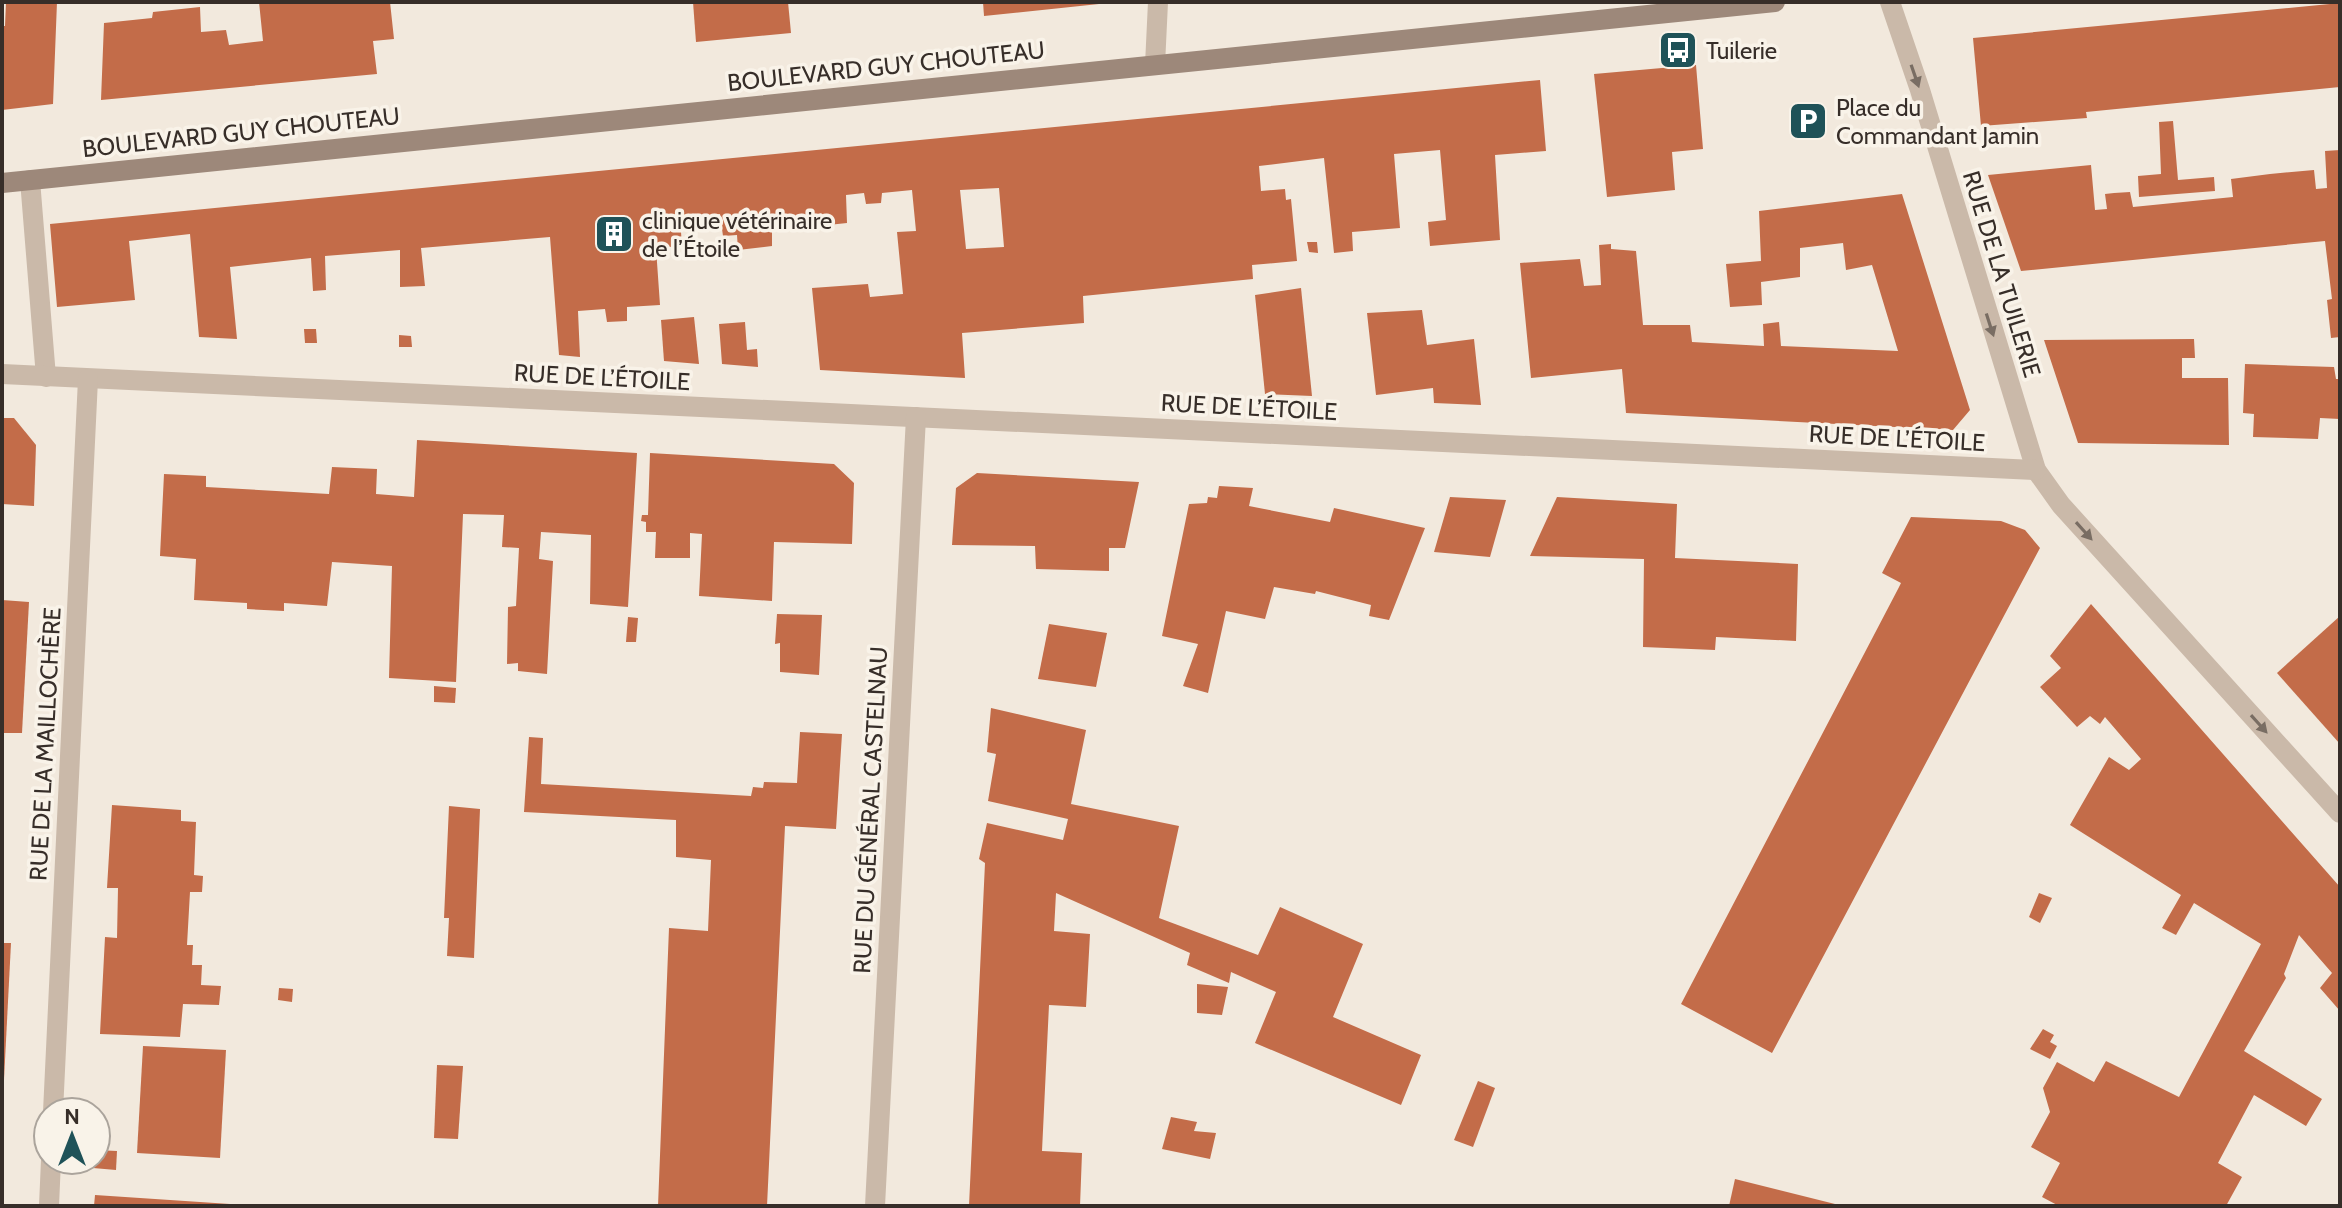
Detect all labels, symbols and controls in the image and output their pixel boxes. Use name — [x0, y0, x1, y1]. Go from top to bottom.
bus stop icon: Tuilerie — [1657, 29, 1699, 71]
street label: BOULEVARD GUY CHOUTEAU — [726, 35, 1046, 97]
place label: Tuilerie — [1706, 36, 1777, 65]
one-way arrow — [1909, 64, 1922, 88]
place label: Place du Commandant Jamin — [1836, 93, 2039, 150]
parking icon: Place du Commandant Jamin — [1787, 100, 1829, 142]
street label: BOULEVARD GUY CHOUTEAU — [81, 101, 401, 163]
street label: RUE DE LA TUILERIE — [1957, 167, 2047, 381]
place label: clinique vétérinaire de l’Étoile — [642, 206, 832, 263]
building icon: clinique vétérinaire de l’Étoile — [593, 213, 635, 255]
one-way arrow — [1984, 313, 1997, 337]
street label: RUE DE L’ÉTOILE — [513, 358, 691, 396]
street label: RUE DE L’ÉTOILE — [1160, 388, 1338, 426]
street label: RUE DE L’ÉTOILE — [1808, 419, 1986, 457]
one-way arrow — [2075, 521, 2093, 540]
street label: RUE DE LA MAILLOCHÈRE — [23, 606, 67, 882]
street label: RUE DU GÉNÉRAL CASTELNAU — [847, 646, 893, 974]
one-way arrow — [2250, 713, 2267, 733]
north arrow — [32, 1096, 112, 1176]
text: N — [64, 1103, 80, 1130]

